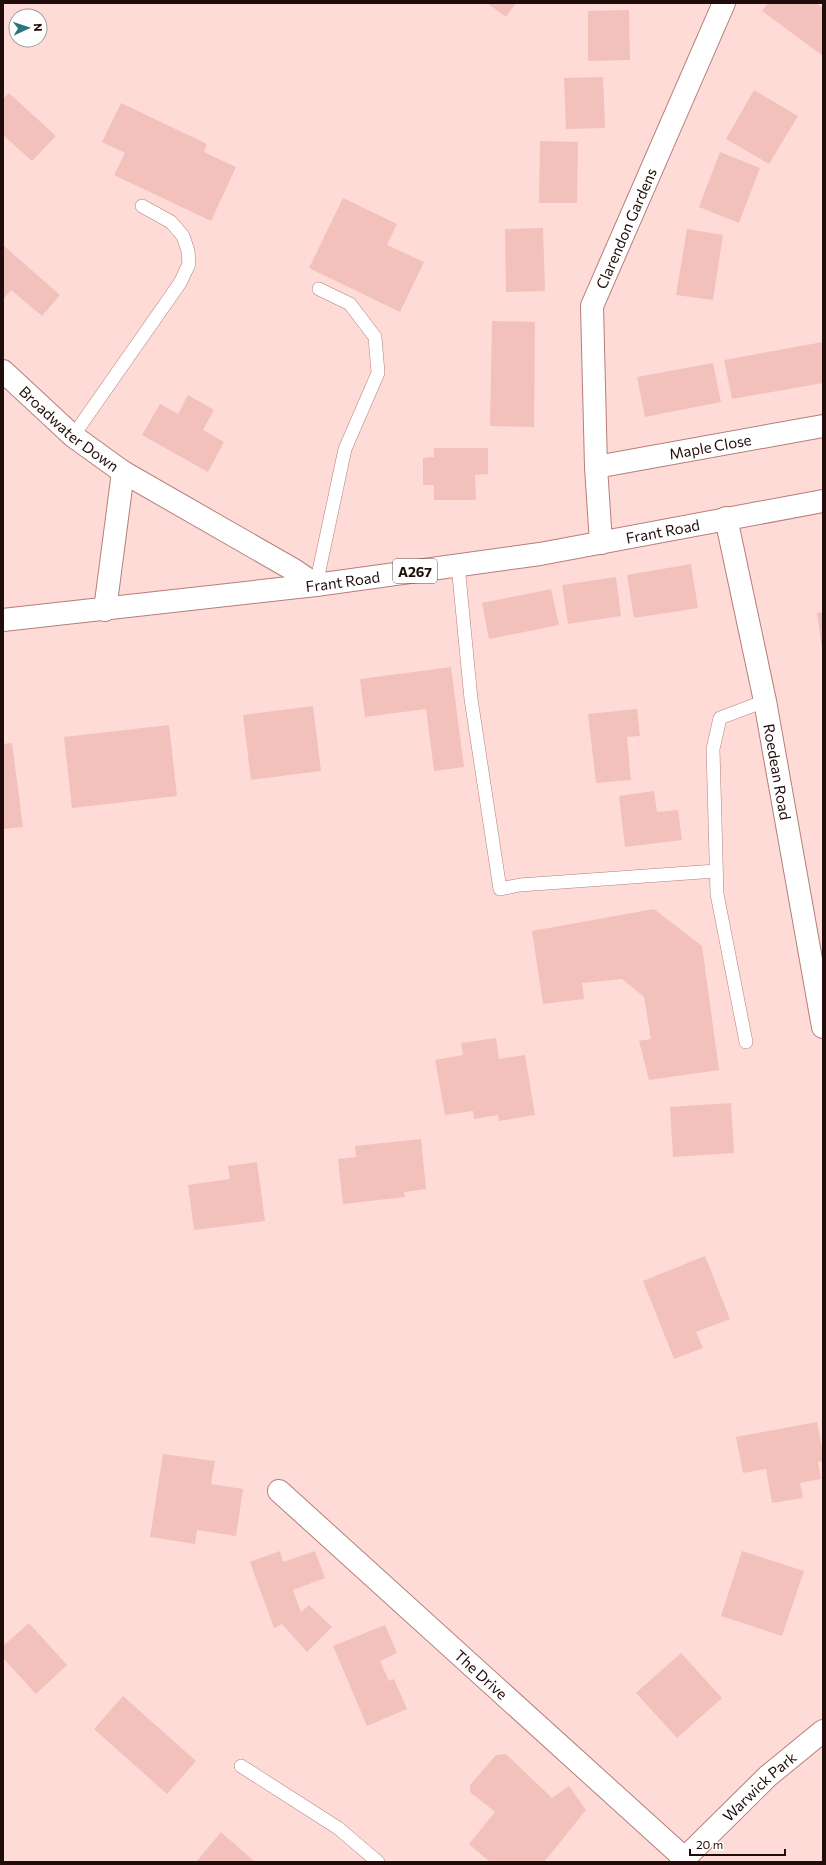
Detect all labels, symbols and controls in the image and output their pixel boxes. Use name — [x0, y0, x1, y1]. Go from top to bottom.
north arrow — [8, 8, 48, 48]
text: N — [32, 23, 45, 32]
street label: Clarendon Gardens — [592, 165, 660, 291]
street label: Broadwater Down — [16, 382, 122, 475]
street label: Maple Close — [668, 430, 753, 463]
street label: Frant Road — [624, 515, 701, 547]
road number: A267 — [393, 559, 437, 583]
street label: Frant Road — [305, 567, 381, 595]
street label: Roedean Road — [760, 722, 795, 821]
street label: The Drive — [451, 1646, 512, 1703]
street label: Warwick Park — [719, 1748, 800, 1825]
scale bar — [690, 1831, 785, 1857]
text: 20 m — [696, 1837, 723, 1851]

